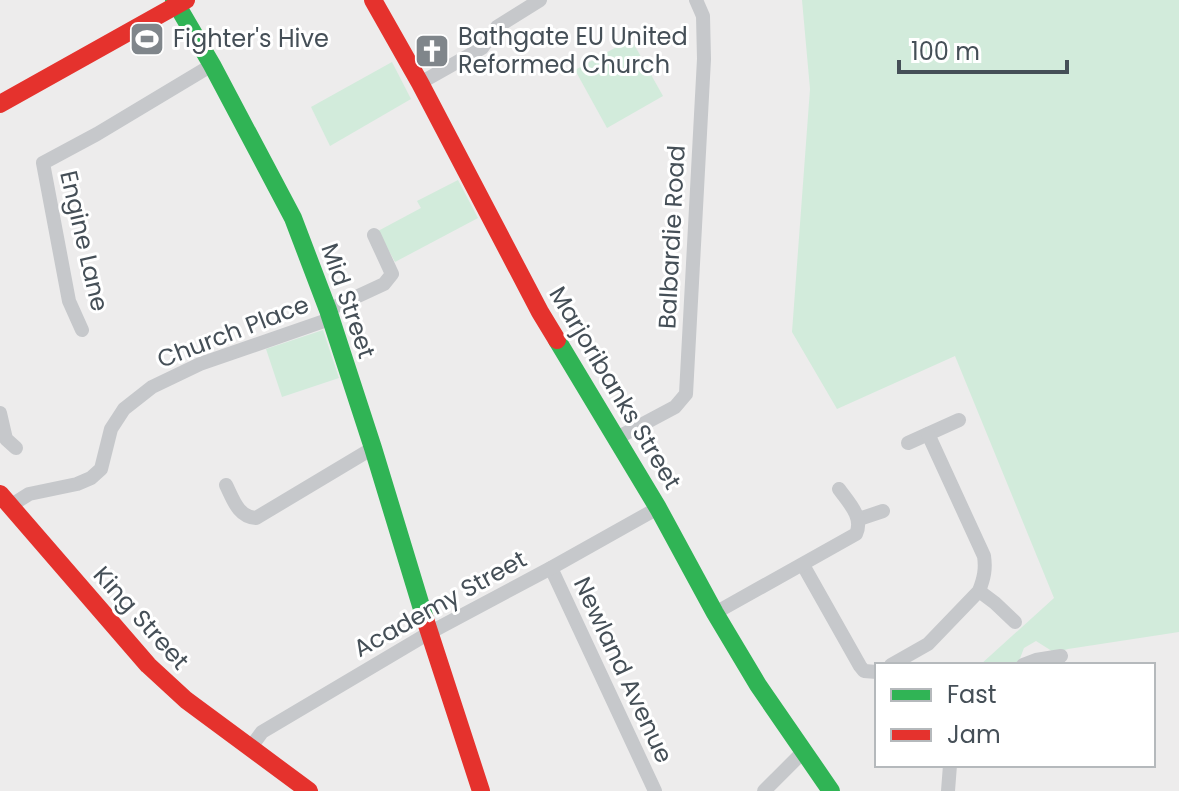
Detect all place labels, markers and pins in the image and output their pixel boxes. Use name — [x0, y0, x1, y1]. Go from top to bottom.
sports icon: Fighter's Hive — [128, 20, 166, 58]
place label: Bathgate EU United Reformed Church — [458, 20, 688, 81]
place label: Fighter's Hive — [173, 22, 329, 55]
church icon: Bathgate EU United Reformed Church — [413, 32, 451, 70]

